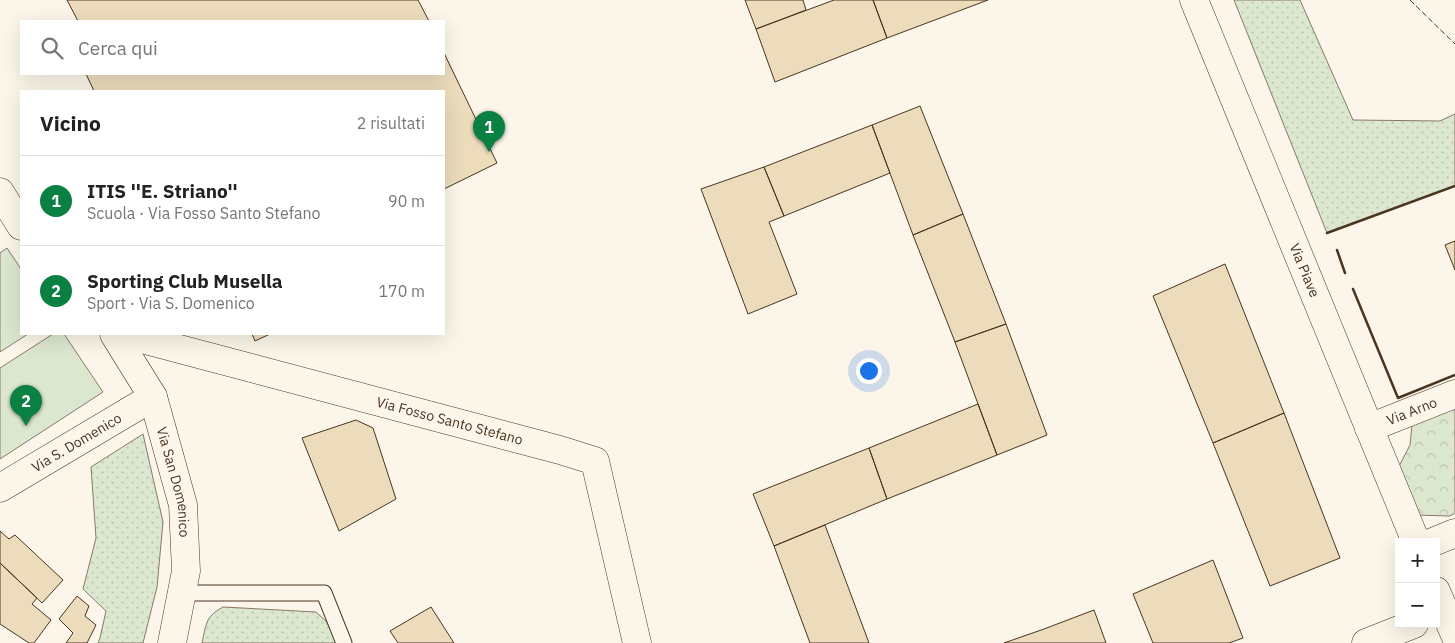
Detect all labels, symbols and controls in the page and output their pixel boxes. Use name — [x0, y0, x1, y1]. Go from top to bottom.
search box — [20, 20, 445, 75]
icon: search — [38, 34, 66, 62]
text: Cerca qui — [78, 36, 158, 60]
text: Vicino — [40, 109, 101, 137]
pin: 1 — [473, 111, 505, 152]
text: 2 risultati — [357, 113, 425, 133]
text: ITIS ''E. Striano'' — [87, 179, 238, 203]
text: 1 — [51, 191, 61, 211]
text: 90 m — [388, 191, 425, 211]
text: Scuola · Via Fosso Santo Stefano — [87, 203, 320, 223]
street label: Via Piave — [1286, 241, 1324, 300]
text: Sporting Club Musella — [87, 269, 283, 293]
text: 2 — [51, 281, 61, 301]
text: 170 m — [378, 281, 425, 301]
text: Sport · Via S. Domenico — [87, 293, 255, 313]
your location — [856, 358, 882, 384]
pin: 2 — [10, 385, 42, 426]
street label: Via Fosso Santo Stefano — [374, 393, 525, 449]
street label: Via Arno — [1384, 393, 1440, 429]
street label: Via S. Domenico — [28, 409, 125, 476]
street label: Via San Domenico — [153, 425, 193, 538]
map controls — [1395, 538, 1440, 628]
button: + — [1395, 538, 1440, 583]
button: − — [1395, 583, 1440, 628]

